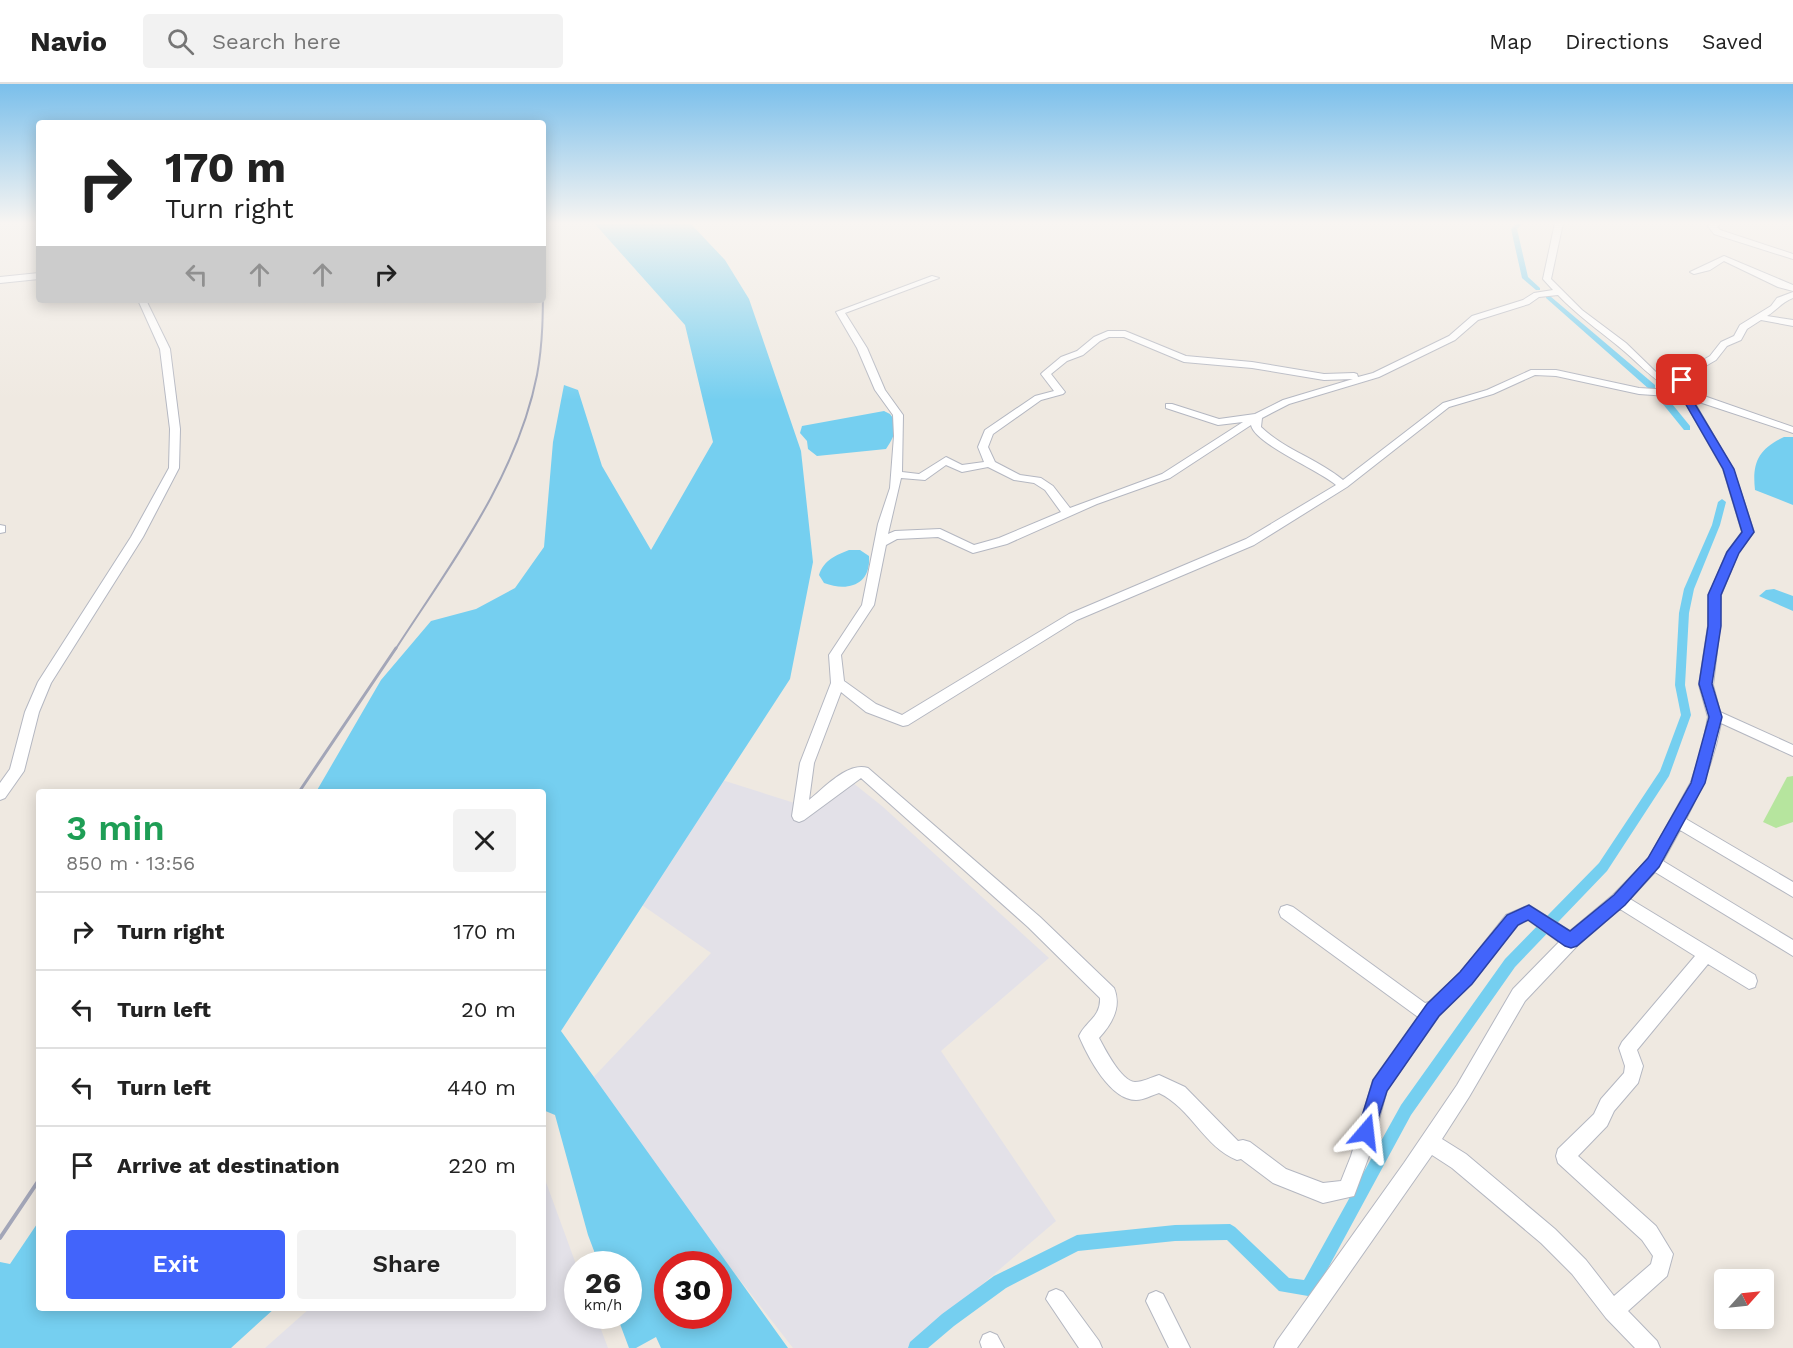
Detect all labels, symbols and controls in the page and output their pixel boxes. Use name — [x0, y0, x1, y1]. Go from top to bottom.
search box — [143, 14, 563, 68]
text: Navio — [30, 25, 107, 58]
icon: search — [164, 25, 197, 58]
text: Search here — [212, 29, 341, 54]
text: Map — [1489, 29, 1532, 54]
text: Directions — [1565, 29, 1669, 54]
text: Saved — [1702, 29, 1763, 54]
text: 170 m — [165, 143, 286, 192]
icon: right — [66, 144, 144, 222]
text: Turn right — [165, 193, 294, 225]
icon: left — [180, 258, 213, 291]
icon: ahead — [243, 258, 276, 291]
icon: ahead — [306, 258, 339, 291]
icon: right — [369, 258, 402, 291]
pin — [1656, 354, 1707, 405]
icon: arrive — [1665, 363, 1698, 396]
text: 3 min — [66, 807, 165, 849]
button: close — [453, 809, 516, 872]
text: 850 m · 13:56 — [66, 851, 195, 875]
icon: right — [66, 915, 99, 948]
text: Turn right — [117, 919, 224, 944]
text: 170 m — [453, 919, 516, 944]
icon: left — [66, 993, 99, 1026]
text: Turn left — [117, 997, 211, 1022]
text: 20 m — [461, 997, 516, 1022]
icon: left — [66, 1071, 99, 1104]
text: Turn left — [117, 1075, 211, 1100]
text: 440 m — [447, 1075, 516, 1100]
position arrow — [1334, 1100, 1398, 1164]
icon: arrive — [66, 1149, 99, 1182]
text: Arrive at destination — [117, 1153, 340, 1178]
text: 220 m — [448, 1153, 516, 1178]
button: Exit — [66, 1230, 285, 1299]
button: Share — [297, 1230, 516, 1299]
speed limit sign: 30 — [654, 1251, 732, 1329]
text: 26 — [585, 1265, 621, 1300]
north arrow — [1714, 1269, 1774, 1329]
map controls — [1714, 1269, 1774, 1329]
text: km/h — [584, 1296, 622, 1314]

